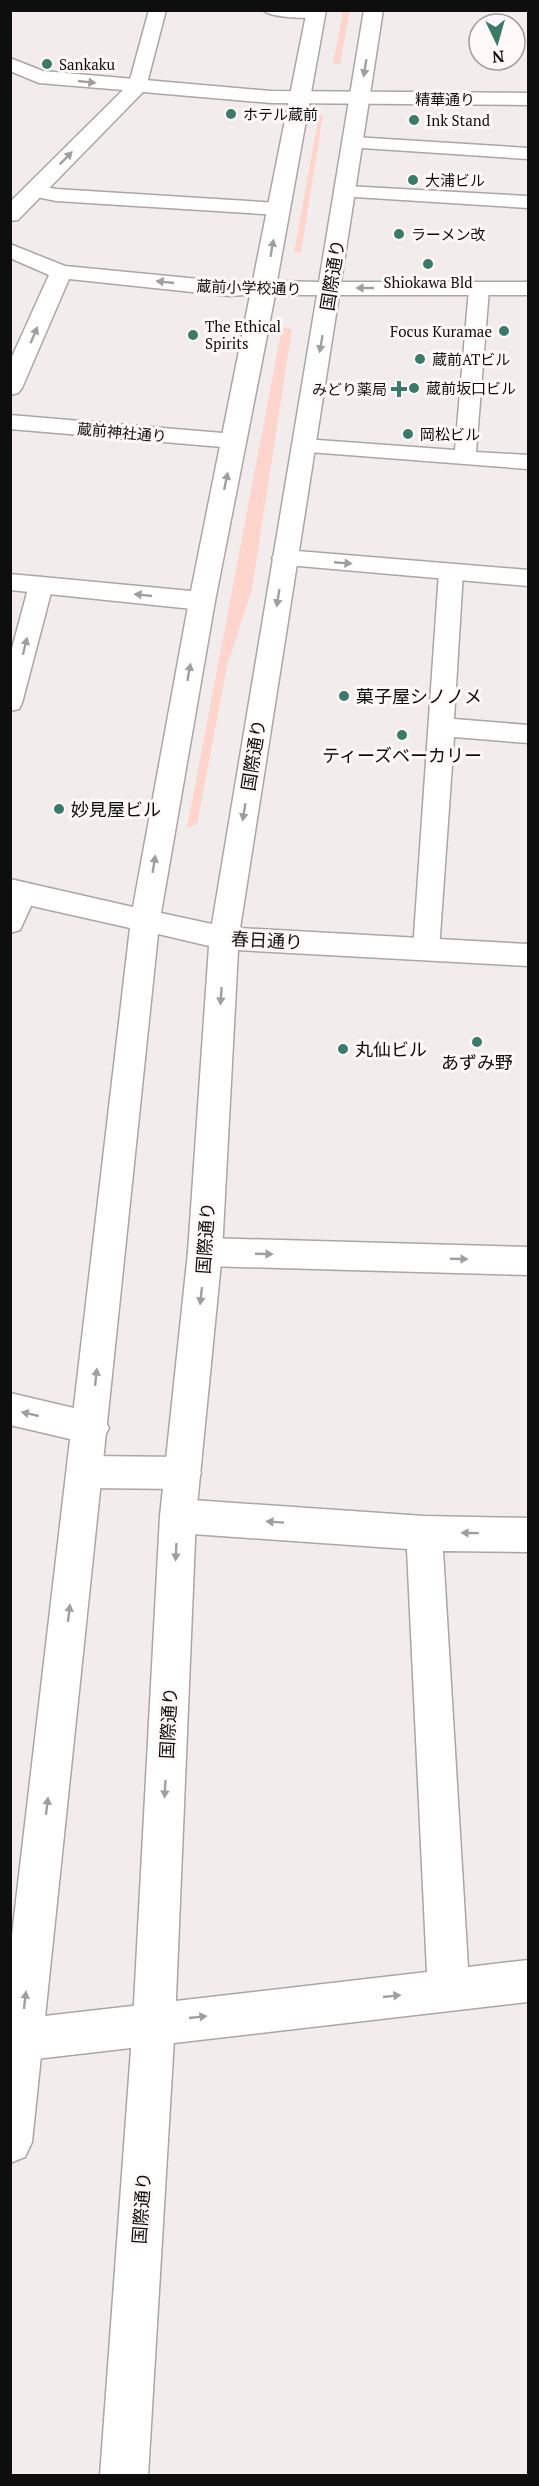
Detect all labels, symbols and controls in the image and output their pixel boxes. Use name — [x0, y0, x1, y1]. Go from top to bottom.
north arrow — [467, 12, 527, 72]
text: N — [491, 45, 505, 68]
place label: Sankaku — [59, 54, 116, 74]
marker: Sankaku — [40, 57, 54, 71]
one-way arrow — [361, 59, 370, 78]
one-way arrow — [78, 77, 97, 87]
street label: 精華通り — [415, 89, 475, 109]
place label: ホテル蔵前 — [243, 104, 318, 124]
marker: ホテル蔵前 — [224, 107, 238, 121]
place label: Ink Stand — [426, 110, 490, 130]
marker: Ink Stand — [407, 113, 421, 127]
one-way arrow — [59, 152, 73, 166]
place label: 大浦ビル — [425, 170, 485, 190]
marker: 大浦ビル — [406, 173, 420, 187]
place label: ラーメン改 — [411, 224, 485, 244]
marker: ラーメン改 — [392, 227, 406, 241]
street label: 国際通り — [315, 238, 349, 312]
one-way arrow — [268, 239, 277, 258]
marker: Shiokawa Bld — [421, 257, 435, 271]
place label: Shiokawa Bld — [383, 272, 473, 292]
street label: 蔵前小学校通り — [196, 275, 302, 299]
one-way arrow — [155, 277, 174, 287]
one-way arrow — [356, 283, 375, 293]
place label: The Ethical Spirits — [205, 316, 281, 353]
place label: Focus Kuramae — [390, 321, 492, 341]
marker: Focus Kuramae — [497, 324, 511, 338]
one-way arrow — [29, 325, 39, 343]
marker: The Ethical Spirits — [186, 328, 200, 342]
one-way arrow — [316, 334, 325, 353]
place label: 蔵前ATビル — [432, 349, 510, 369]
marker: 蔵前ATビル — [413, 352, 427, 366]
place label: 蔵前坂口ビル — [426, 378, 516, 398]
place label: みどり薬局 — [312, 379, 387, 399]
marker: 蔵前坂口ビル — [407, 381, 421, 395]
marker: みどり薬局 — [392, 382, 406, 396]
street label: 蔵前神社通り — [76, 418, 168, 446]
place label: 岡松ビル — [420, 424, 480, 444]
marker: 岡松ビル — [401, 427, 415, 441]
one-way arrow — [222, 471, 231, 490]
one-way arrow — [333, 558, 352, 568]
one-way arrow — [274, 589, 283, 608]
one-way arrow — [134, 590, 153, 600]
one-way arrow — [21, 637, 30, 655]
one-way arrow — [185, 663, 194, 682]
place label: 菓子屋シノノメ — [356, 684, 482, 708]
marker: 菓子屋シノノメ — [337, 689, 351, 703]
street label: 国際通り — [236, 718, 270, 792]
marker: ティーズベーカリー — [395, 728, 409, 742]
place label: ティーズベーカリー — [322, 743, 482, 767]
place label: 妙見屋ビル — [71, 797, 161, 821]
marker: 妙見屋ビル — [52, 802, 66, 816]
one-way arrow — [240, 802, 249, 821]
one-way arrow — [150, 855, 159, 874]
street label: 春日通り — [230, 926, 304, 954]
one-way arrow — [216, 987, 226, 1006]
marker: あずみ野 — [470, 1035, 484, 1049]
place label: 丸仙ビル — [355, 1037, 427, 1061]
marker: 丸仙ビル — [336, 1042, 350, 1056]
place label: あずみ野 — [441, 1050, 513, 1074]
street label: 国際通り — [191, 1201, 219, 1275]
one-way arrow — [254, 1249, 273, 1258]
one-way arrow — [449, 1255, 468, 1264]
one-way arrow — [196, 1286, 206, 1305]
one-way arrow — [91, 1368, 101, 1387]
one-way arrow — [21, 1408, 39, 1418]
one-way arrow — [266, 1518, 285, 1527]
one-way arrow — [461, 1529, 480, 1538]
one-way arrow — [172, 1543, 181, 1562]
one-way arrow — [65, 1603, 74, 1622]
street label: 国際通り — [154, 1686, 182, 1760]
one-way arrow — [160, 1780, 169, 1799]
one-way arrow — [42, 1797, 52, 1816]
one-way arrow — [20, 1991, 30, 2010]
one-way arrow — [382, 1991, 401, 2001]
one-way arrow — [189, 2013, 208, 2022]
street label: 国際通り — [127, 2171, 155, 2245]

